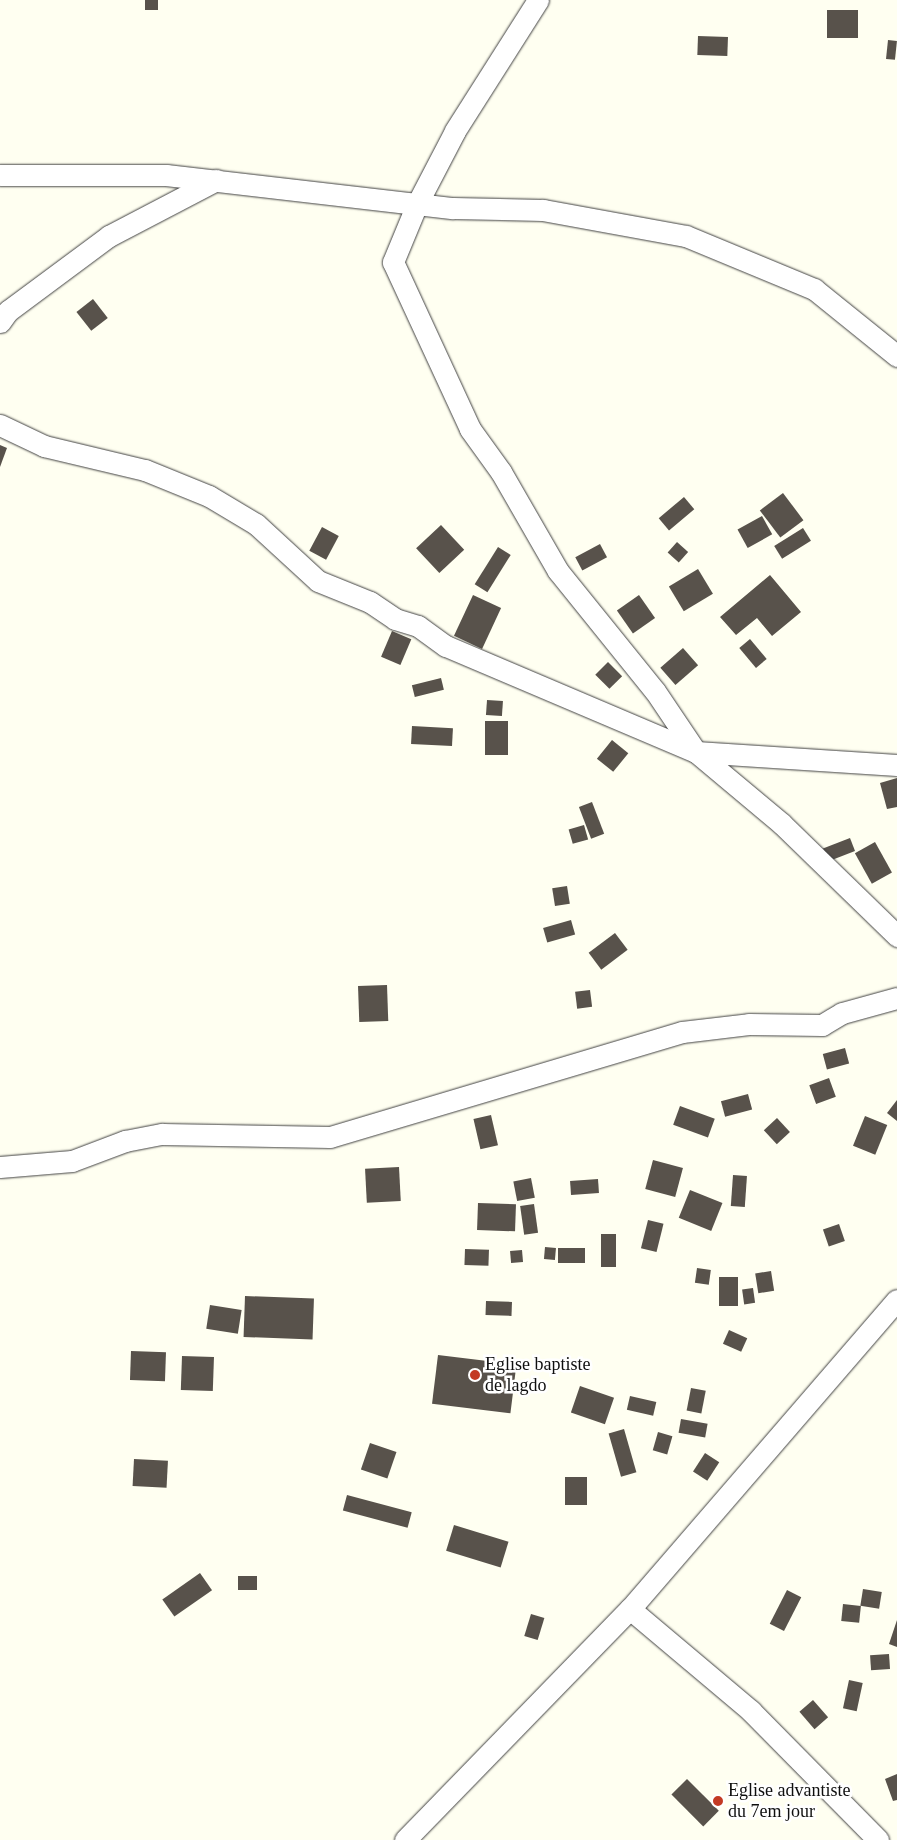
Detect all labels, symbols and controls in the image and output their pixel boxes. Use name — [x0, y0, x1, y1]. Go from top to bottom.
place label: Eglise baptiste de lagdo — [485, 1354, 590, 1396]
marker: Eglise baptiste de lagdo — [469, 1369, 481, 1381]
place label: Eglise advantiste du 7em jour — [728, 1780, 850, 1822]
marker: Eglise advantiste du 7em jour — [712, 1795, 724, 1807]

